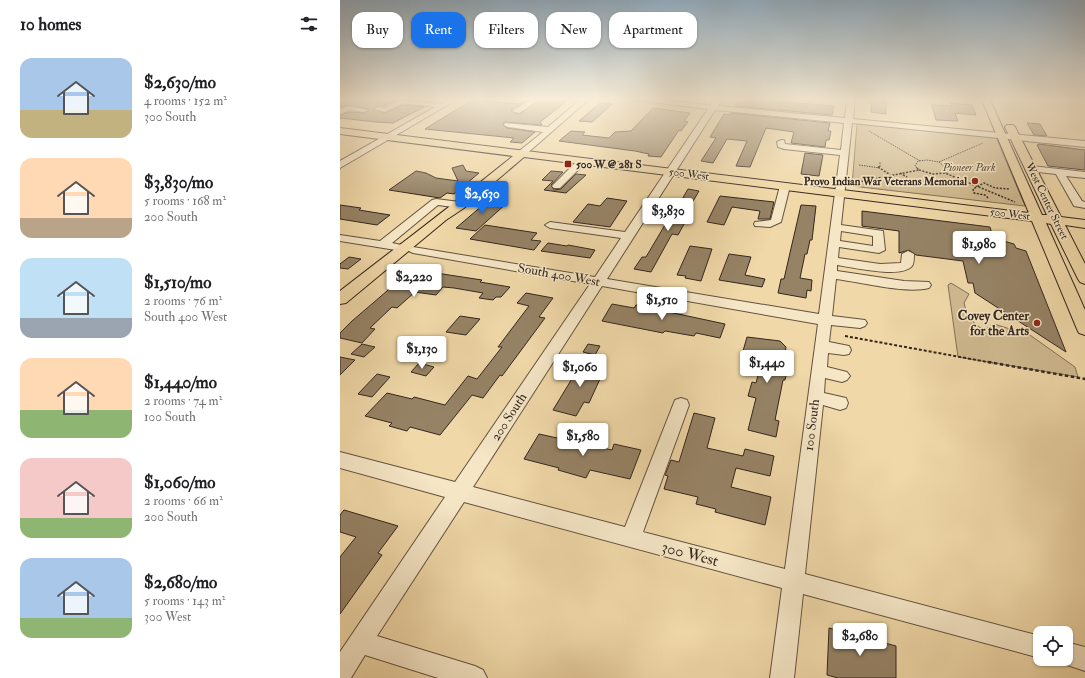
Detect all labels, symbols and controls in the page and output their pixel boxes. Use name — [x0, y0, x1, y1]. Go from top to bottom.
chip: Buy — [352, 12, 403, 48]
chip: Rent — [411, 12, 466, 48]
chip: Filters — [474, 12, 538, 48]
chip: New — [546, 12, 601, 48]
chip: Apartment — [609, 12, 697, 48]
icon: filters — [298, 13, 320, 35]
text: 10 homes — [20, 14, 81, 35]
text: $2,630/mo — [144, 72, 216, 93]
icon: home — [52, 74, 100, 122]
text: 4 rooms · 152 m² — [144, 93, 227, 109]
text: 300 South — [144, 109, 196, 125]
place label: 500 W @ 281 S — [576, 158, 642, 171]
marker: 500 W @ 281 S — [563, 159, 573, 169]
street label: West Center Street — [1022, 160, 1071, 242]
park label: Pioneer Park — [942, 161, 996, 174]
street label: 500 West — [668, 165, 710, 183]
text: $3,830/mo — [144, 172, 213, 193]
icon: home — [52, 174, 100, 222]
place label: Provo Indian War Veterans Memorial — [804, 175, 967, 188]
marker: Provo Indian War Veterans Memorial — [970, 176, 980, 186]
pin: $2,630 — [449, 181, 515, 215]
text: $2,630 — [464, 186, 500, 202]
text: 5 rooms · 168 m² — [144, 193, 226, 209]
pin: $3,830 — [635, 198, 701, 232]
text: $3,830 — [651, 203, 685, 219]
street label: 500 West — [989, 205, 1031, 223]
text: 200 South — [144, 209, 198, 225]
pin: $1,980 — [946, 231, 1012, 265]
text: $1,980 — [962, 236, 996, 252]
street label: South 400 West — [517, 260, 601, 290]
pin: $2,220 — [381, 264, 447, 298]
text: $2,220 — [396, 269, 432, 285]
text: $1,510/mo — [144, 272, 211, 293]
icon: home — [52, 274, 100, 322]
pin: $1,510 — [629, 287, 695, 321]
text: $1,510 — [646, 292, 678, 308]
text: 2 rooms · 76 m² — [144, 293, 222, 309]
place label: Covey Center for the Arts — [958, 308, 1030, 339]
text: South 400 West — [144, 309, 227, 325]
marker: Covey Center for the Arts — [1032, 318, 1042, 328]
pin: $1,130 — [389, 336, 455, 370]
text: $1,130 — [406, 341, 438, 357]
pin: $1,440 — [734, 350, 800, 384]
pin: $1,060 — [547, 354, 613, 388]
text: $1,440 — [749, 355, 785, 371]
text: $1,060 — [563, 359, 597, 375]
text: $1,440/mo — [144, 372, 217, 393]
icon: home — [52, 374, 100, 422]
street label: 200 South — [488, 390, 530, 444]
text: 2 rooms · 74 m² — [144, 393, 222, 409]
street label: 100 South — [801, 398, 823, 452]
text: 100 South — [144, 409, 196, 425]
pin: $1,580 — [550, 423, 616, 457]
text: $1,580 — [566, 428, 600, 444]
text: $1,060/mo — [144, 472, 215, 493]
icon: home — [52, 474, 100, 522]
text: 2 rooms · 66 m² — [144, 493, 223, 509]
text: 200 South — [144, 509, 198, 525]
street label: 300 West — [659, 537, 721, 571]
text: $2,680/mo — [144, 572, 217, 593]
icon: home — [52, 574, 100, 622]
text: 5 rooms · 143 m² — [144, 593, 225, 609]
text: 300 West — [144, 609, 191, 625]
pin: $2,680 — [827, 623, 893, 657]
map controls — [1033, 626, 1073, 666]
button: locate — [1033, 626, 1073, 666]
text: $2,680 — [842, 628, 878, 644]

